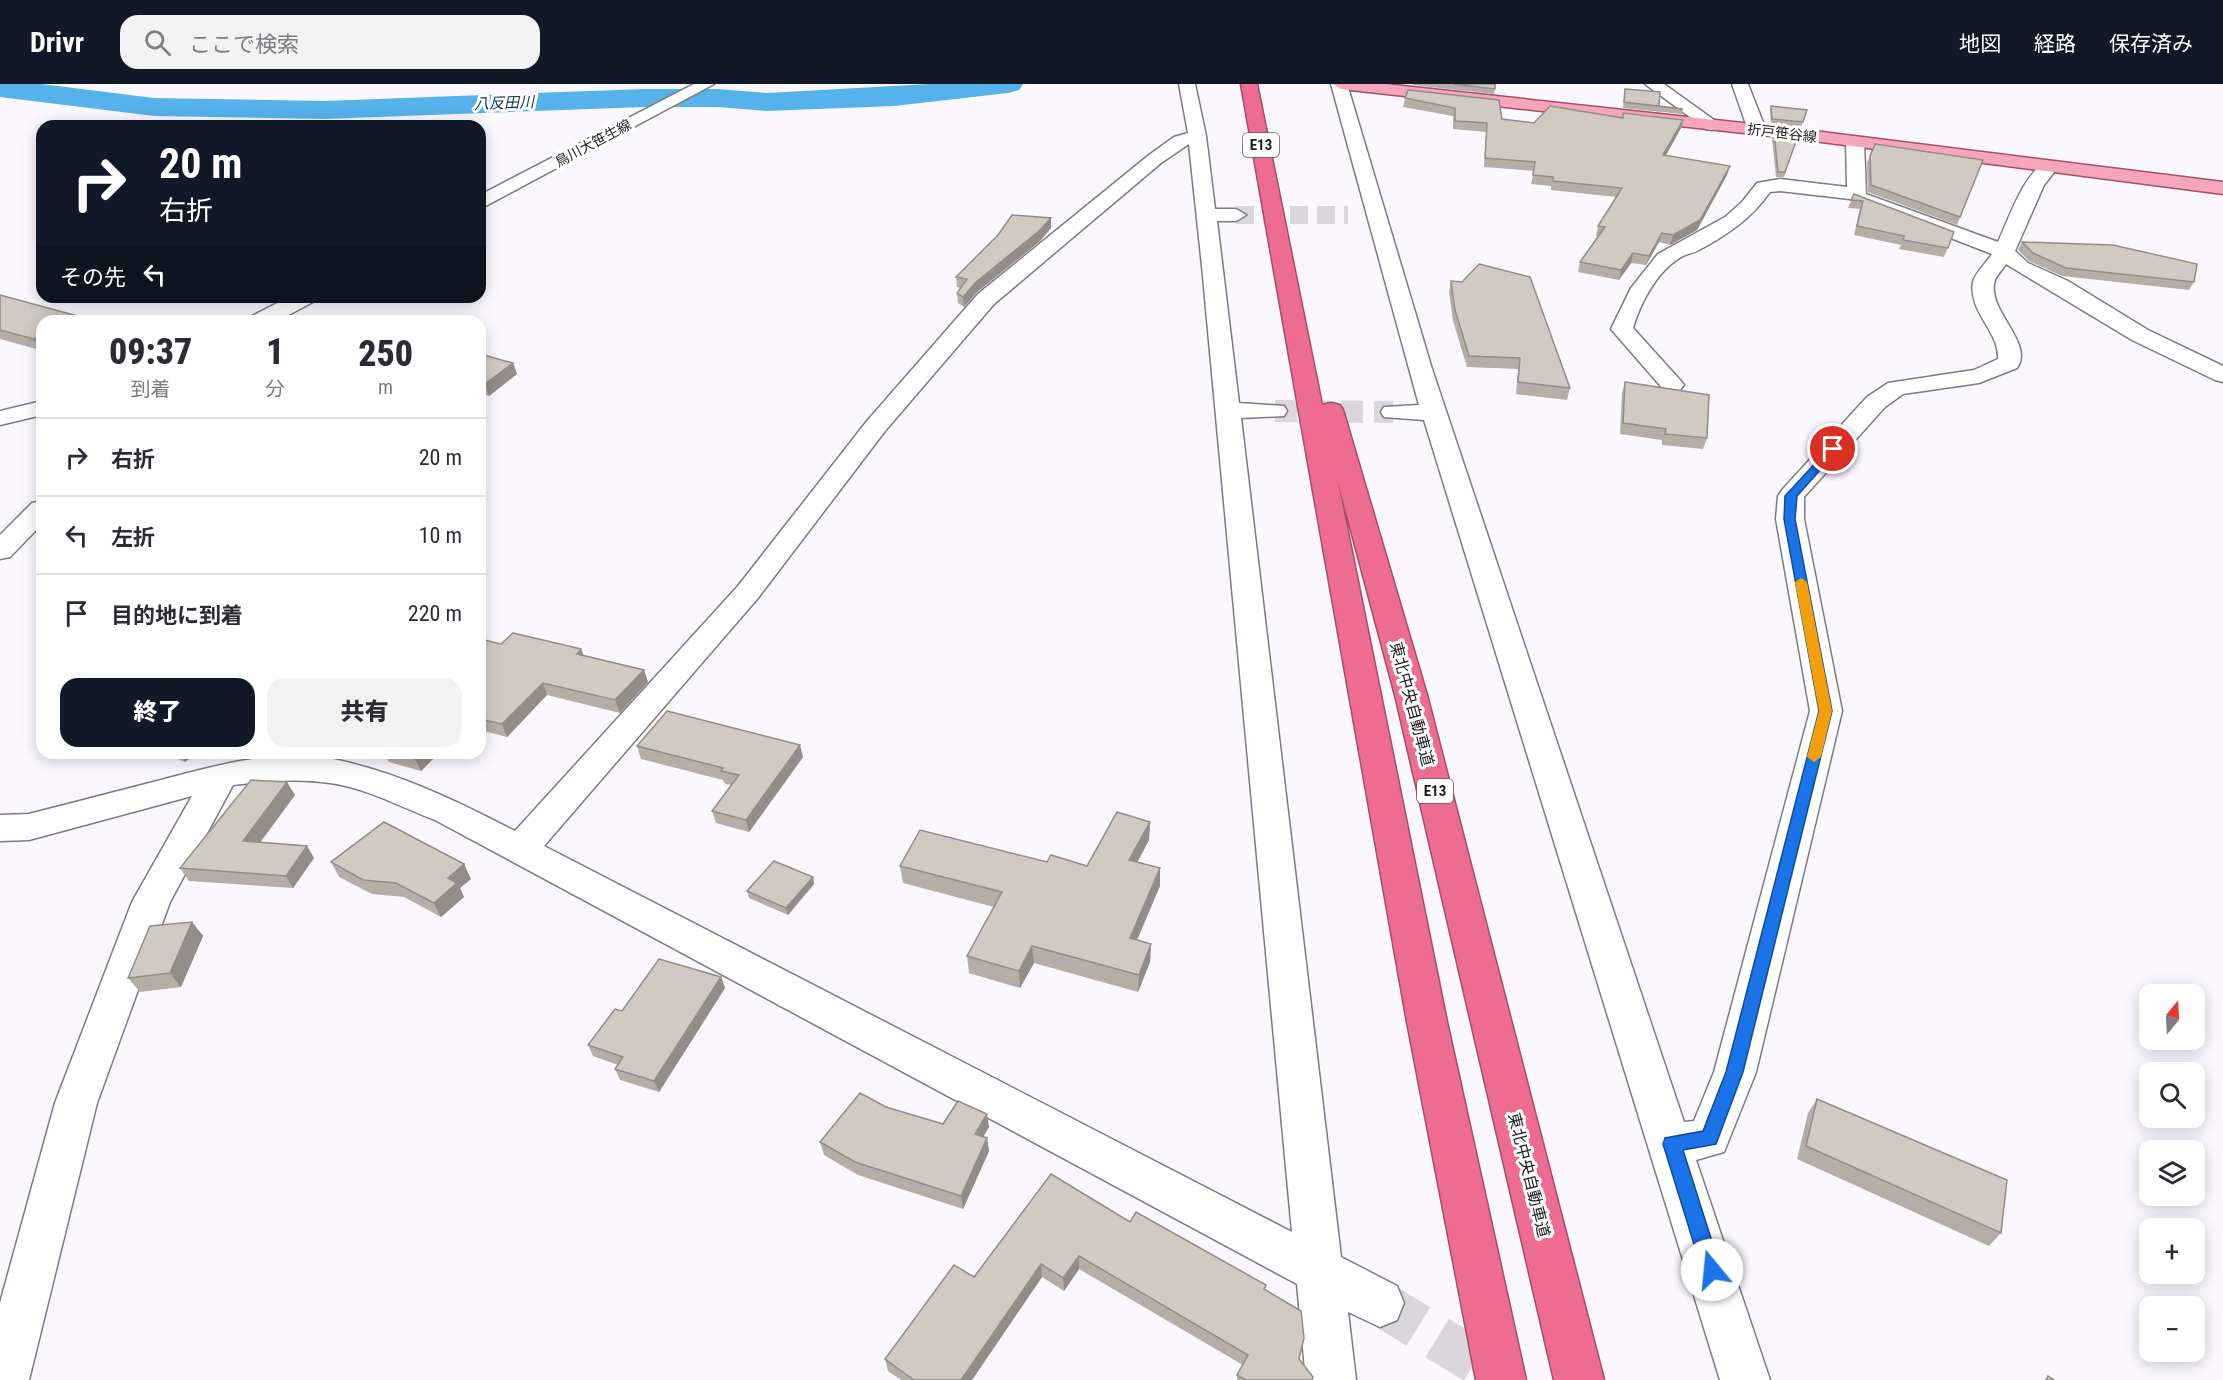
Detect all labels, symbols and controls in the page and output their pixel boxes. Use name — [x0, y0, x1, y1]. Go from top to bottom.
search box — [120, 15, 540, 69]
text: Drivr — [30, 26, 84, 59]
icon: search — [141, 26, 174, 59]
text: ここで検索 — [189, 32, 299, 57]
text: 地図 — [1959, 32, 2001, 56]
text: 経路 — [2034, 32, 2076, 56]
text: 保存済み — [2109, 32, 2193, 56]
water label: 八反田川 — [474, 93, 536, 113]
street label: 鳥川大笹生線 — [552, 116, 634, 170]
street label: 折戸笹谷線 — [1746, 121, 1818, 145]
road number: E13 — [1243, 133, 1279, 157]
text: 20 m — [159, 139, 242, 188]
icon: right — [60, 144, 138, 222]
text: 右折 — [159, 195, 213, 227]
icon: left — [138, 258, 171, 291]
text: その先 — [60, 265, 126, 290]
text: 09:37 — [109, 331, 192, 373]
text: 1 — [266, 331, 284, 373]
text: 250 — [358, 333, 413, 375]
text: m — [378, 375, 393, 399]
text: 到着 — [131, 377, 171, 401]
text: 分 — [265, 377, 285, 401]
pin — [1807, 423, 1858, 474]
icon: arrive — [1816, 432, 1849, 465]
icon: right — [60, 441, 93, 474]
text: 20 m — [419, 445, 462, 470]
text: 右折 — [111, 447, 155, 472]
icon: left — [60, 519, 93, 552]
text: 10 m — [419, 523, 462, 548]
text: 左折 — [111, 525, 155, 550]
icon: arrive — [60, 597, 93, 630]
text: 220 m — [408, 601, 462, 626]
text: 目的地に到着 — [111, 603, 243, 628]
street label: 東北中央自動車道 — [1386, 640, 1438, 768]
button: 終了 — [60, 678, 255, 747]
button: 共有 — [267, 678, 462, 747]
road number: E13 — [1417, 779, 1453, 803]
north arrow — [2139, 984, 2205, 1050]
map controls — [2139, 984, 2205, 1362]
button: search — [2139, 1062, 2205, 1128]
street label: 東北中央自動車道 — [1504, 1111, 1554, 1239]
button: layers — [2139, 1140, 2205, 1206]
button: + — [2139, 1218, 2205, 1284]
position arrow — [1680, 1238, 1744, 1302]
button: − — [2139, 1296, 2205, 1362]

